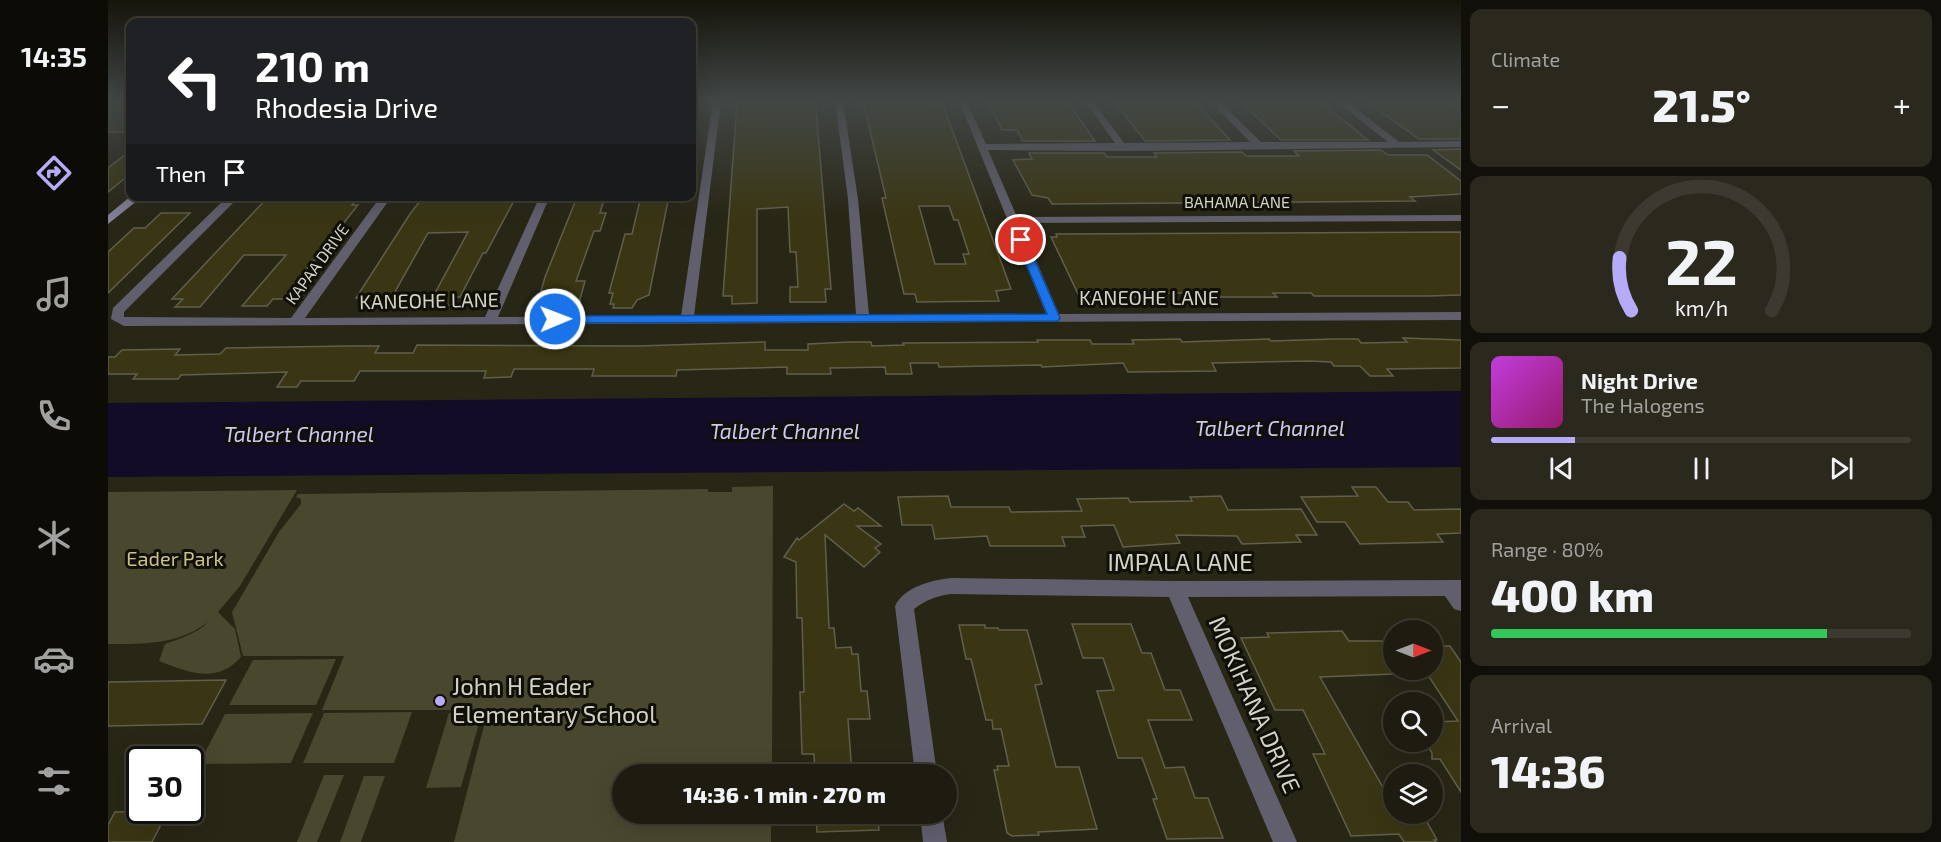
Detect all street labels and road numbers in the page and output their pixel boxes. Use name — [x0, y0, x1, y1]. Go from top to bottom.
street label: BAHAMA LANE — [1184, 192, 1290, 211]
street label: KAPAA DRIVE — [281, 220, 352, 308]
street label: KANEOHE LANE — [1079, 285, 1219, 309]
street label: KANEOHE LANE — [359, 287, 499, 313]
street label: IMPALA LANE — [1107, 547, 1253, 576]
street label: MOKIHANA DRIVE — [1203, 612, 1307, 797]

